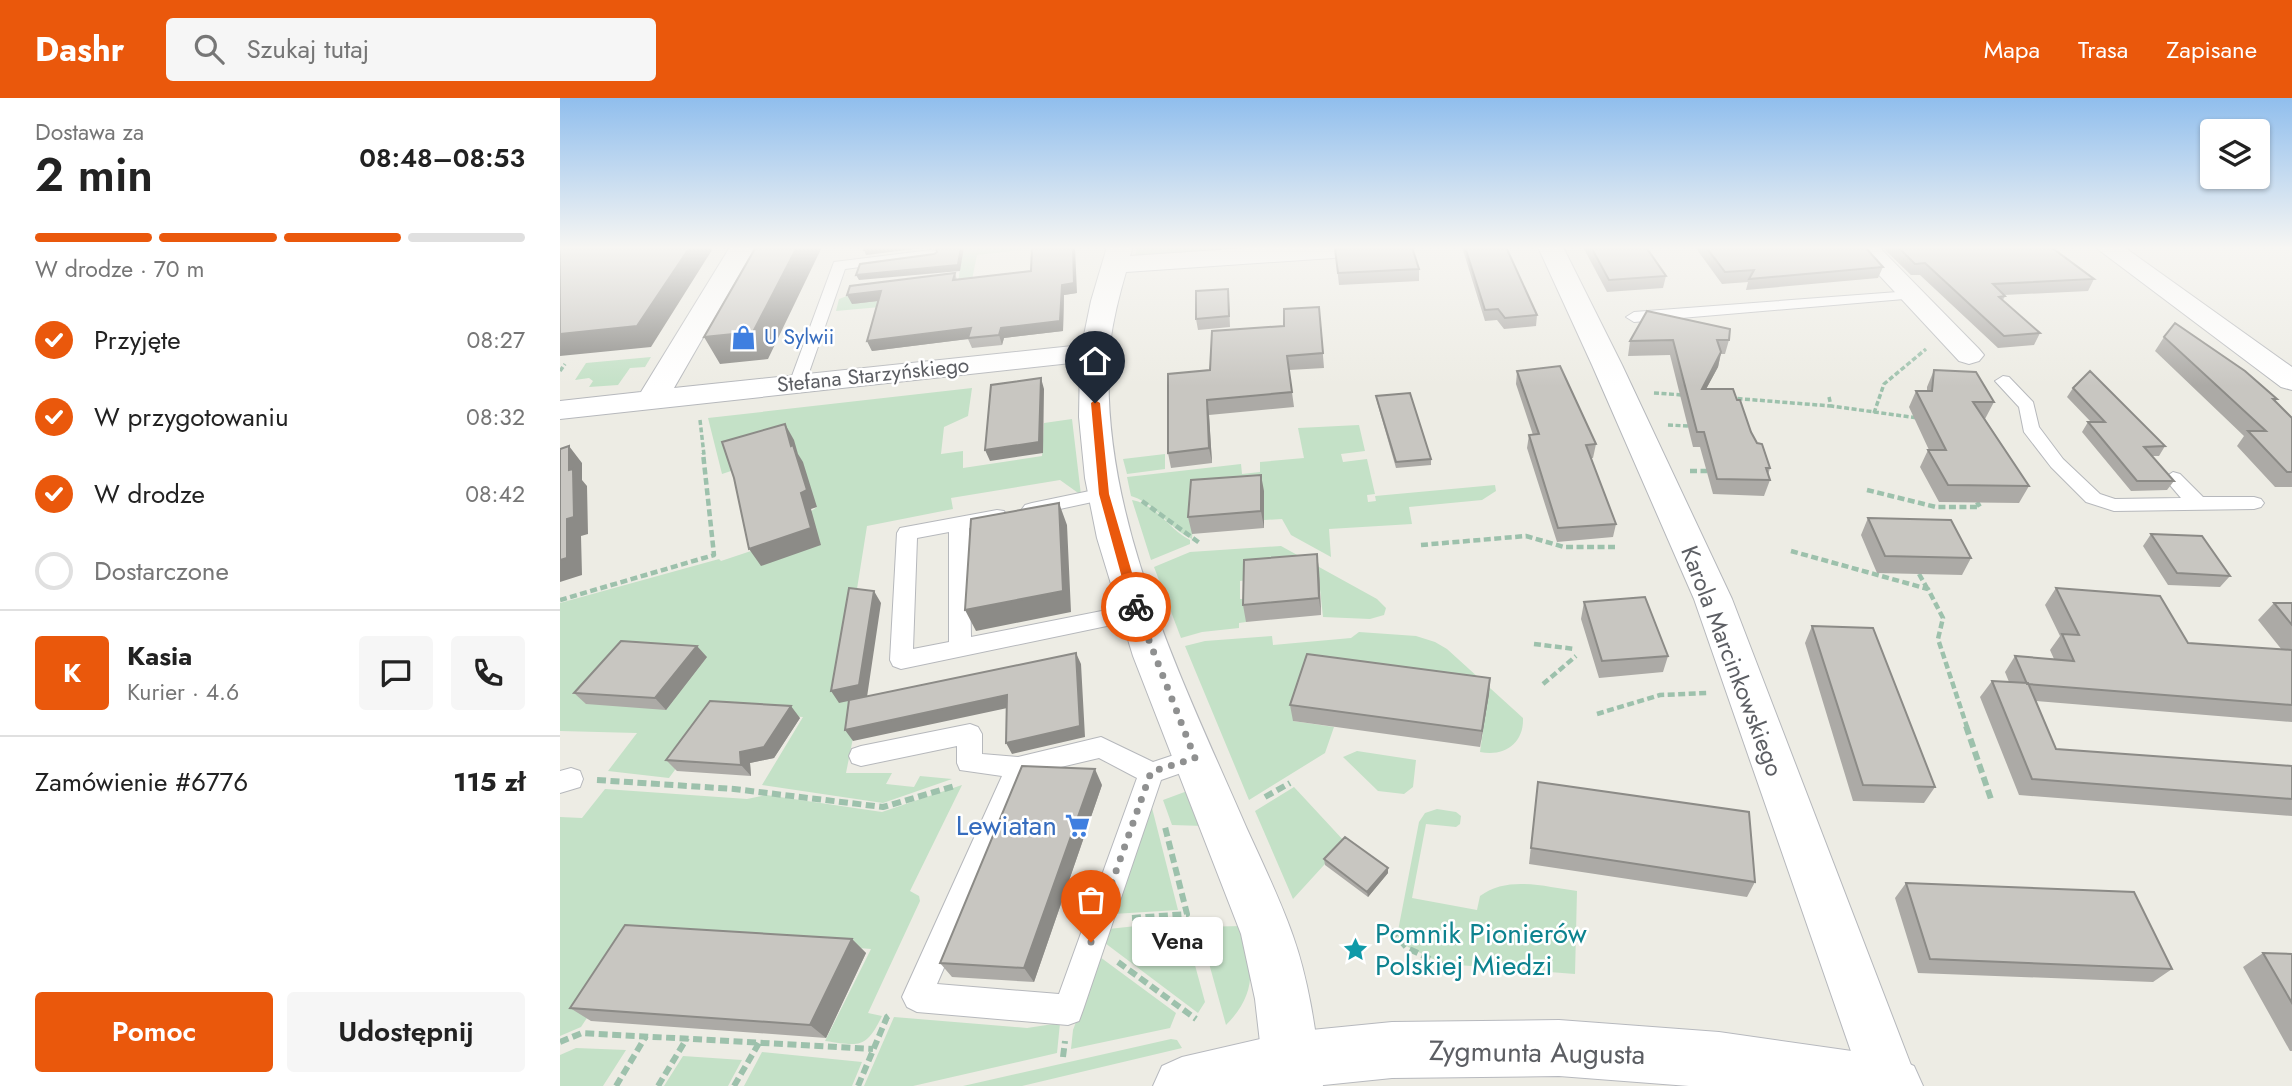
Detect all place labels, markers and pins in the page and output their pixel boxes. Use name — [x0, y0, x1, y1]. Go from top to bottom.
place label: U Sylwii — [764, 322, 834, 352]
shop icon: U Sylwii — [730, 323, 758, 351]
pin — [1065, 331, 1125, 403]
place label: Lewiatan — [956, 805, 1057, 846]
supermarket icon: Lewiatan — [1063, 811, 1091, 839]
pin — [1061, 870, 1121, 942]
place label: Pomnik Pionierów Polskiej Miedzi — [1375, 913, 1587, 986]
callout: Vena — [1133, 918, 1224, 966]
place icon: Pomnik Pionierów Polskiej Miedzi — [1341, 935, 1369, 963]

